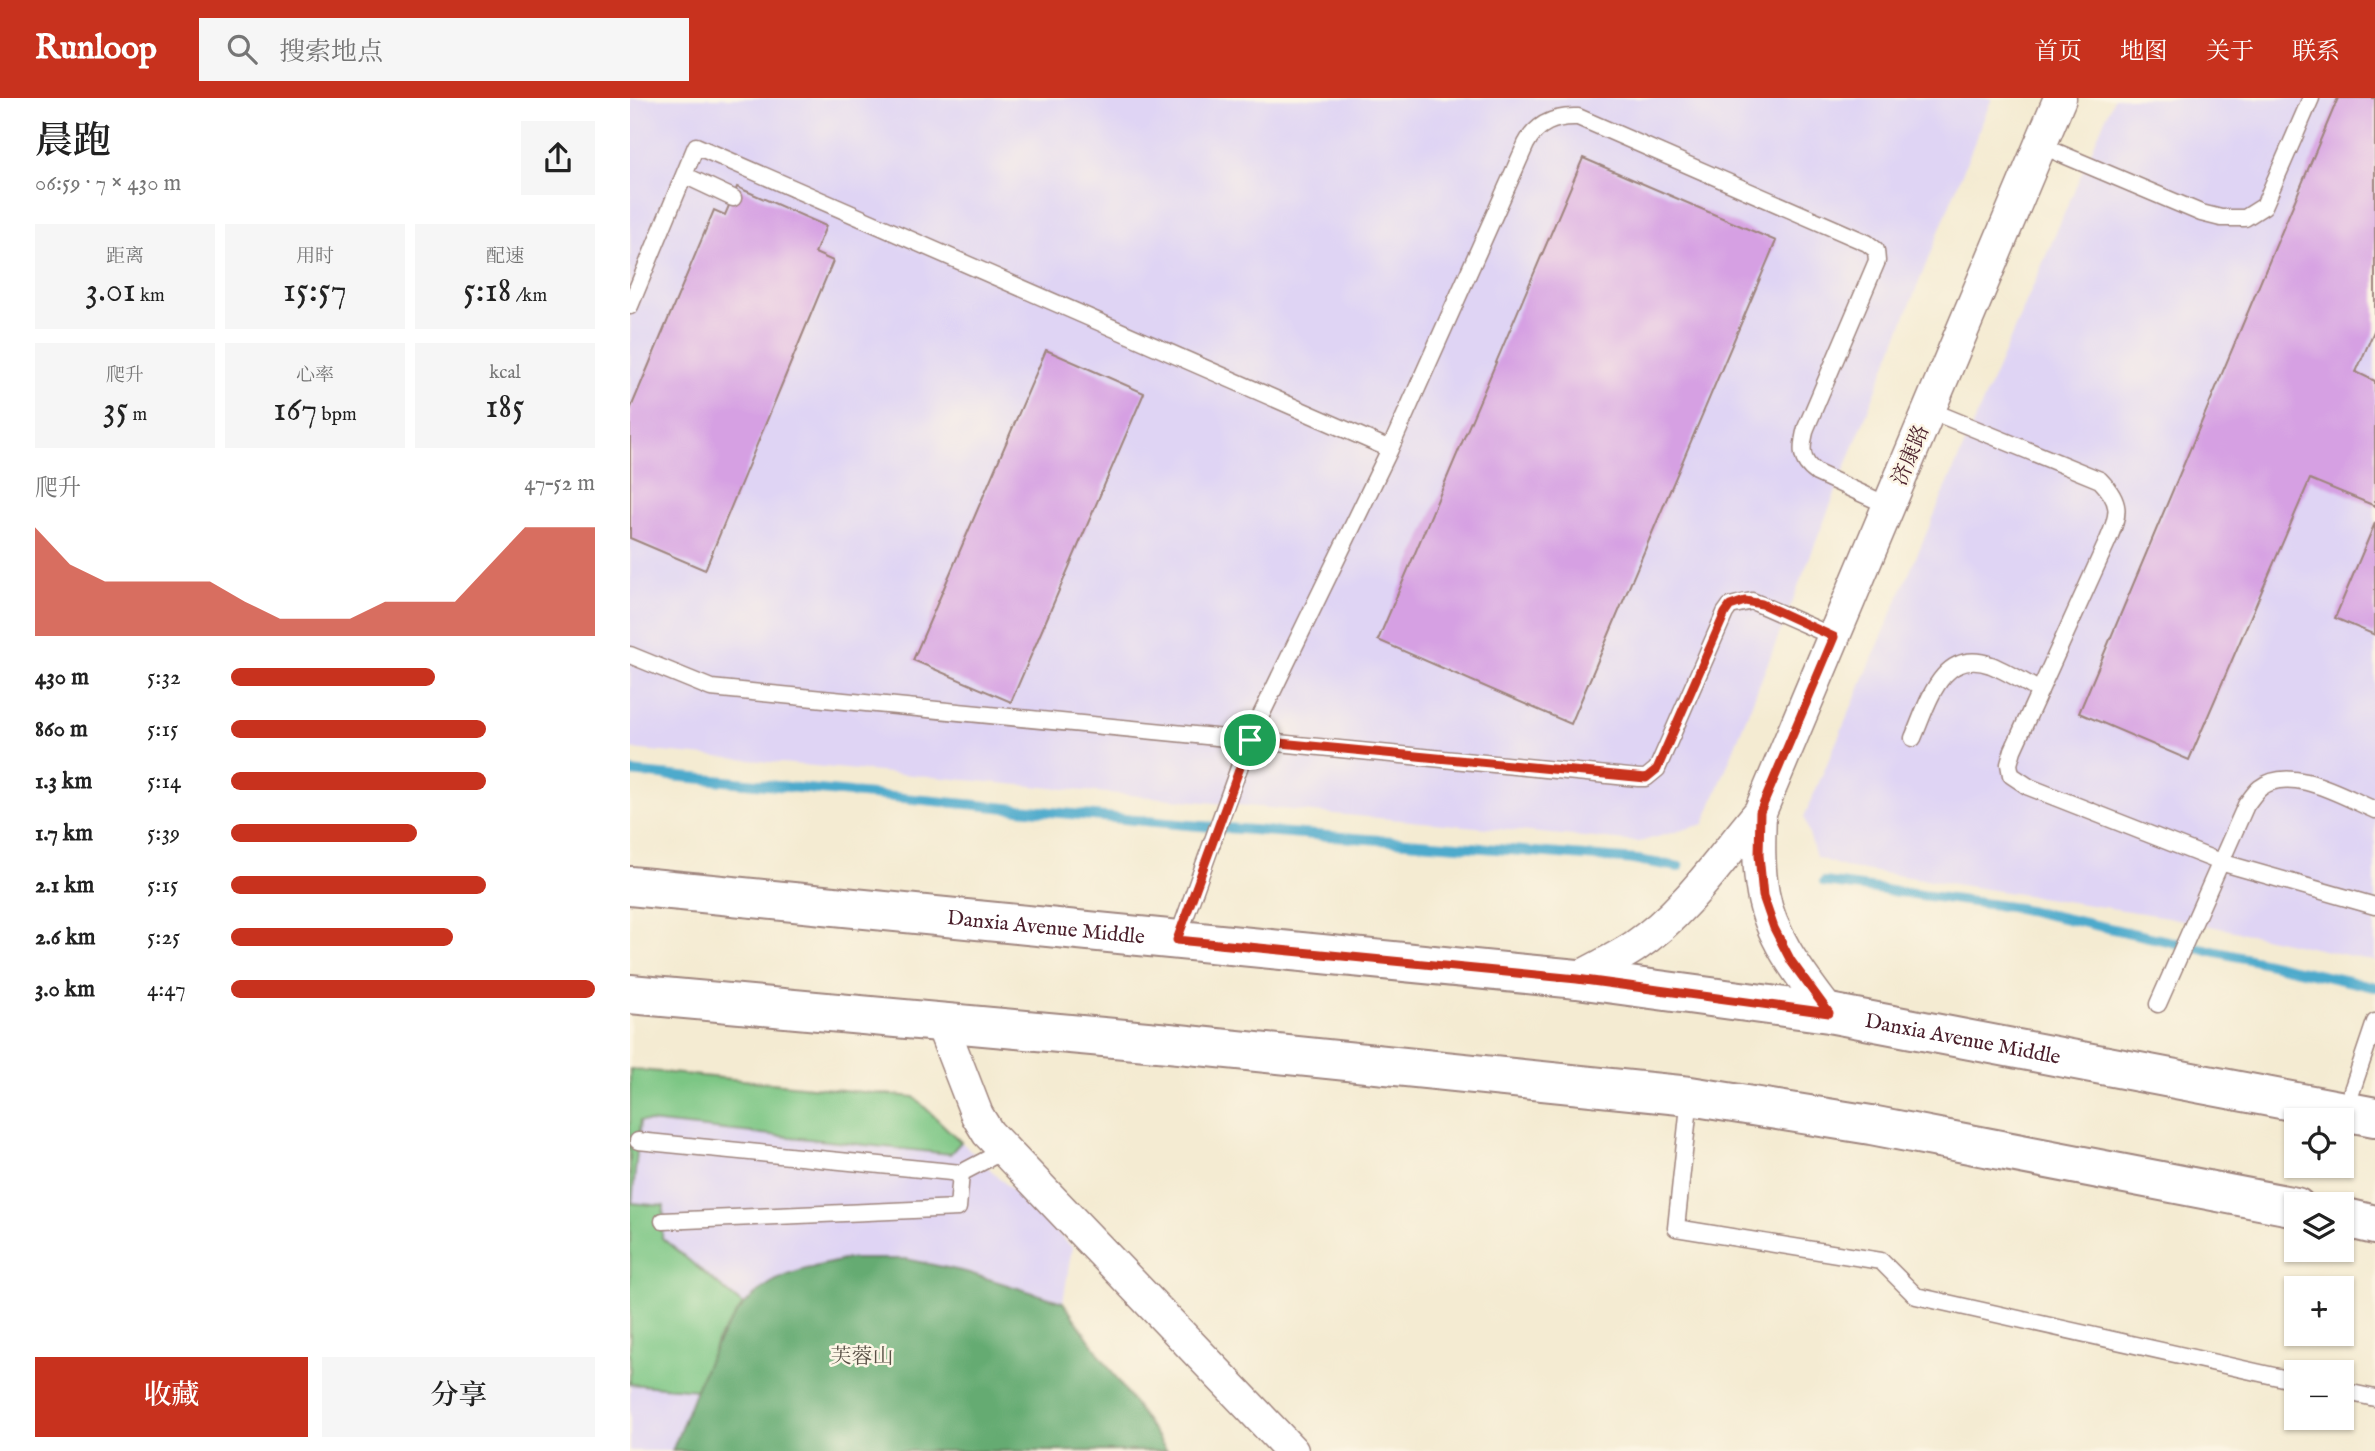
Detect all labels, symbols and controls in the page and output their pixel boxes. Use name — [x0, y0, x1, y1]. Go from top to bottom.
search box — [199, 18, 689, 81]
text: Runloop — [35, 28, 157, 70]
icon: search — [223, 30, 261, 68]
text: 搜索地点 — [279, 36, 383, 69]
text: 首页 — [2034, 37, 2082, 68]
text: 地图 — [2120, 37, 2168, 68]
text: 关于 — [2206, 37, 2254, 68]
text: 联系 — [2292, 37, 2340, 68]
text: 晨跑 — [35, 119, 111, 167]
button: share — [521, 121, 595, 195]
text: 06:59 · 7 × 430 m — [35, 169, 181, 198]
text: 距离 — [106, 245, 144, 269]
text: 用时 — [296, 245, 334, 269]
text: 配速 — [486, 245, 524, 269]
text: 3.01 — [85, 269, 136, 314]
text: 15:57 — [283, 269, 347, 314]
text: 5:18 — [463, 269, 512, 314]
text: km — [136, 284, 165, 308]
text: /km — [512, 284, 547, 308]
text: kcal — [489, 361, 521, 385]
text: 爬升 — [106, 364, 144, 388]
text: 心率 — [296, 364, 334, 388]
text: 185 — [485, 385, 525, 430]
text: 35 — [103, 388, 128, 433]
text: 167 — [273, 388, 317, 433]
text: m — [128, 403, 147, 427]
text: bpm — [317, 403, 357, 427]
street label: 济康路 — [1887, 421, 1936, 490]
text: 47–52 m — [524, 469, 595, 498]
text: 爬升 — [35, 474, 81, 503]
text: 430 m — [35, 663, 89, 692]
text: 5:32 — [147, 663, 181, 692]
pin — [1220, 710, 1280, 770]
text: 860 m — [35, 715, 88, 744]
text: 5:15 — [147, 715, 178, 744]
icon: arrive — [1231, 721, 1269, 759]
text: 1.3 km — [35, 767, 92, 796]
text: 5:14 — [147, 767, 181, 796]
text: 1.7 km — [35, 819, 93, 848]
text: 5:39 — [147, 819, 180, 848]
text: 2.1 km — [35, 871, 94, 900]
text: 5:15 — [147, 871, 178, 900]
street label: Danxia Avenue Middle — [946, 905, 1146, 952]
text: 2.6 km — [35, 923, 96, 952]
text: 5:25 — [147, 923, 180, 952]
text: 3.0 km — [35, 975, 95, 1004]
text: 4:47 — [147, 975, 186, 1004]
street label: Danxia Avenue Middle — [1862, 1008, 2063, 1072]
map controls — [2284, 1108, 2354, 1430]
button: locate — [2284, 1108, 2354, 1178]
button: layers — [2284, 1192, 2354, 1262]
button: + — [2284, 1276, 2354, 1346]
park label: 芙蓉山 — [831, 1344, 894, 1371]
button: 收藏 — [35, 1357, 308, 1437]
button: 分享 — [322, 1357, 595, 1437]
button: − — [2284, 1360, 2354, 1430]

